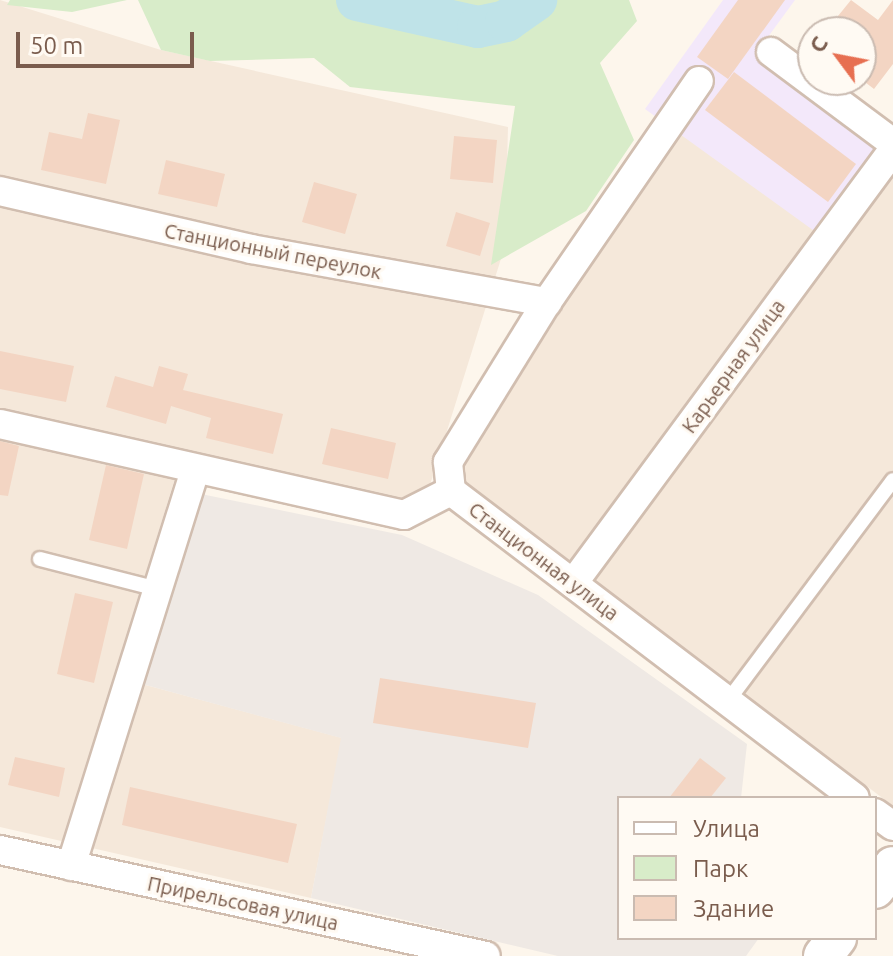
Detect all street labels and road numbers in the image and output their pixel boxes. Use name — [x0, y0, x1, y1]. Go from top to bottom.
street label: Станционный переулок — [162, 218, 384, 284]
street label: Карьерная улица — [676, 295, 790, 437]
street label: Станционная улица — [464, 497, 624, 625]
street label: Прирельсовая улица — [145, 871, 341, 935]

